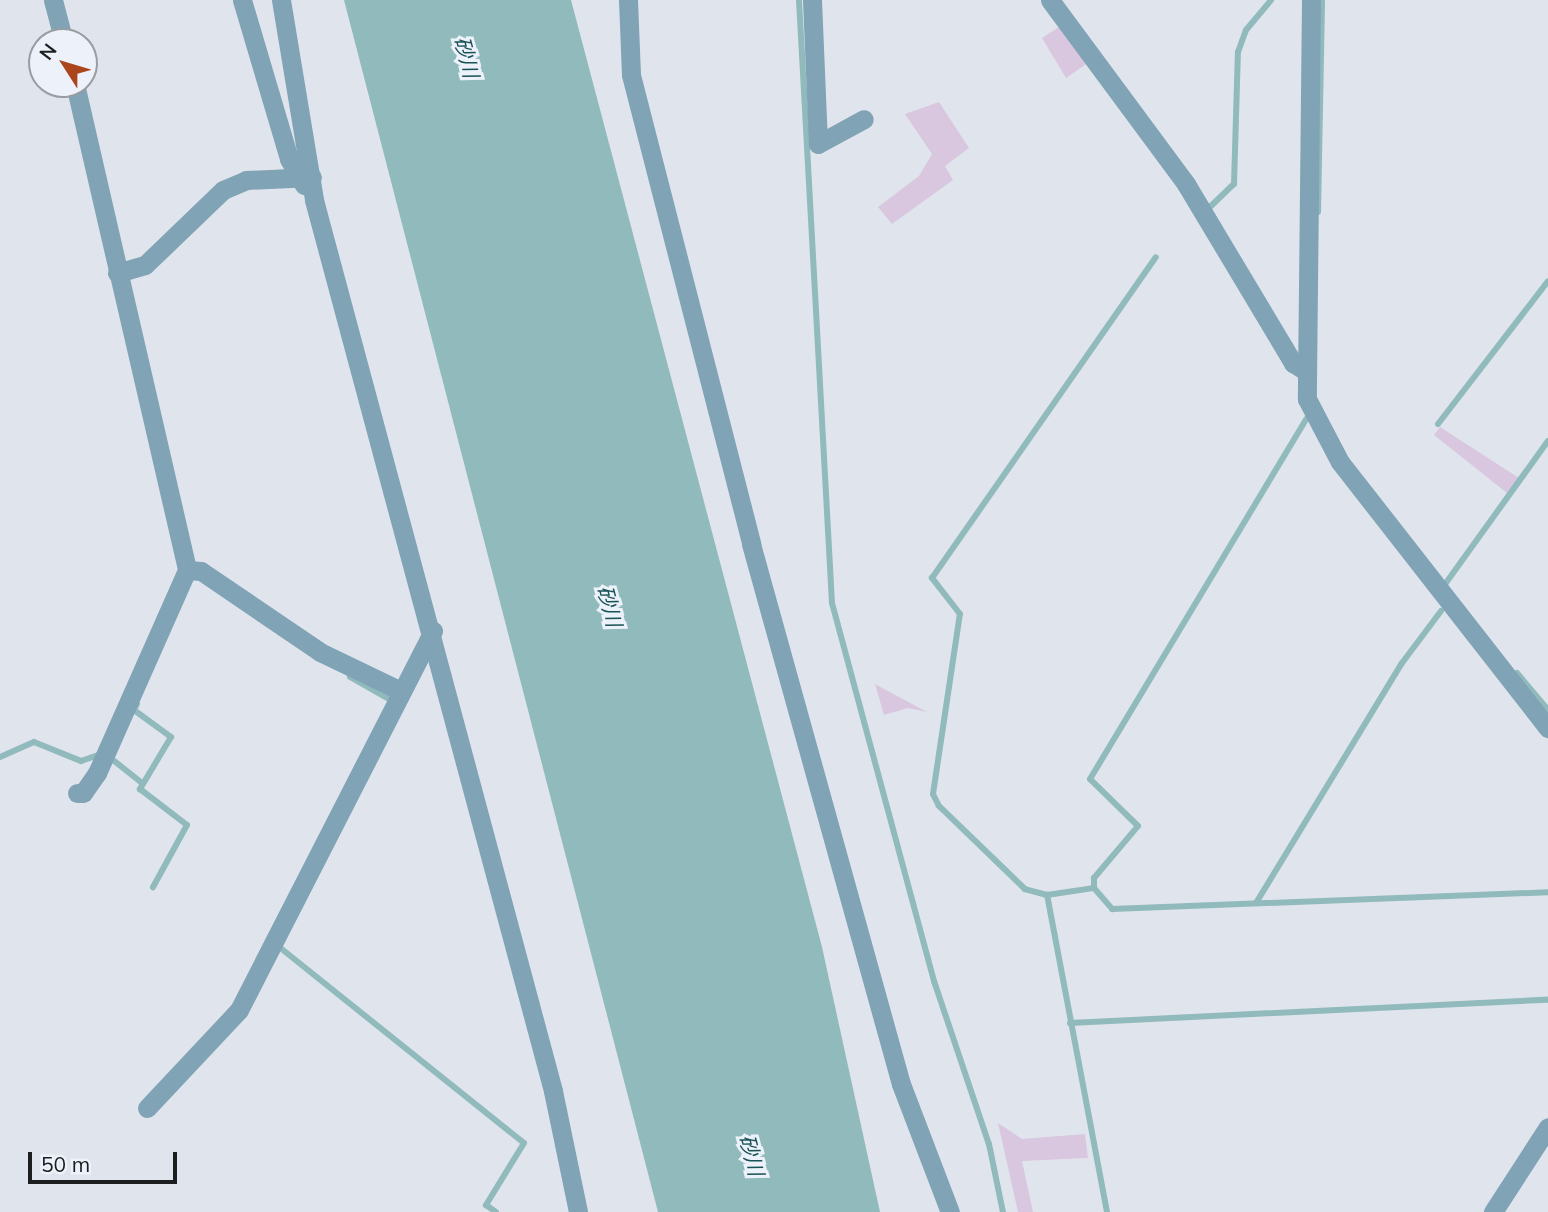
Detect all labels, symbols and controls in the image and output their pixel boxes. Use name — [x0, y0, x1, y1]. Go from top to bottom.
north arrow — [28, 28, 98, 98]
water label: 砂川 — [449, 33, 485, 81]
text: N — [34, 39, 62, 65]
water label: 砂川 — [592, 582, 628, 630]
water label: 砂川 — [734, 1131, 770, 1179]
scale bar — [32, 1138, 180, 1182]
text: 50 m — [41, 1151, 90, 1177]

